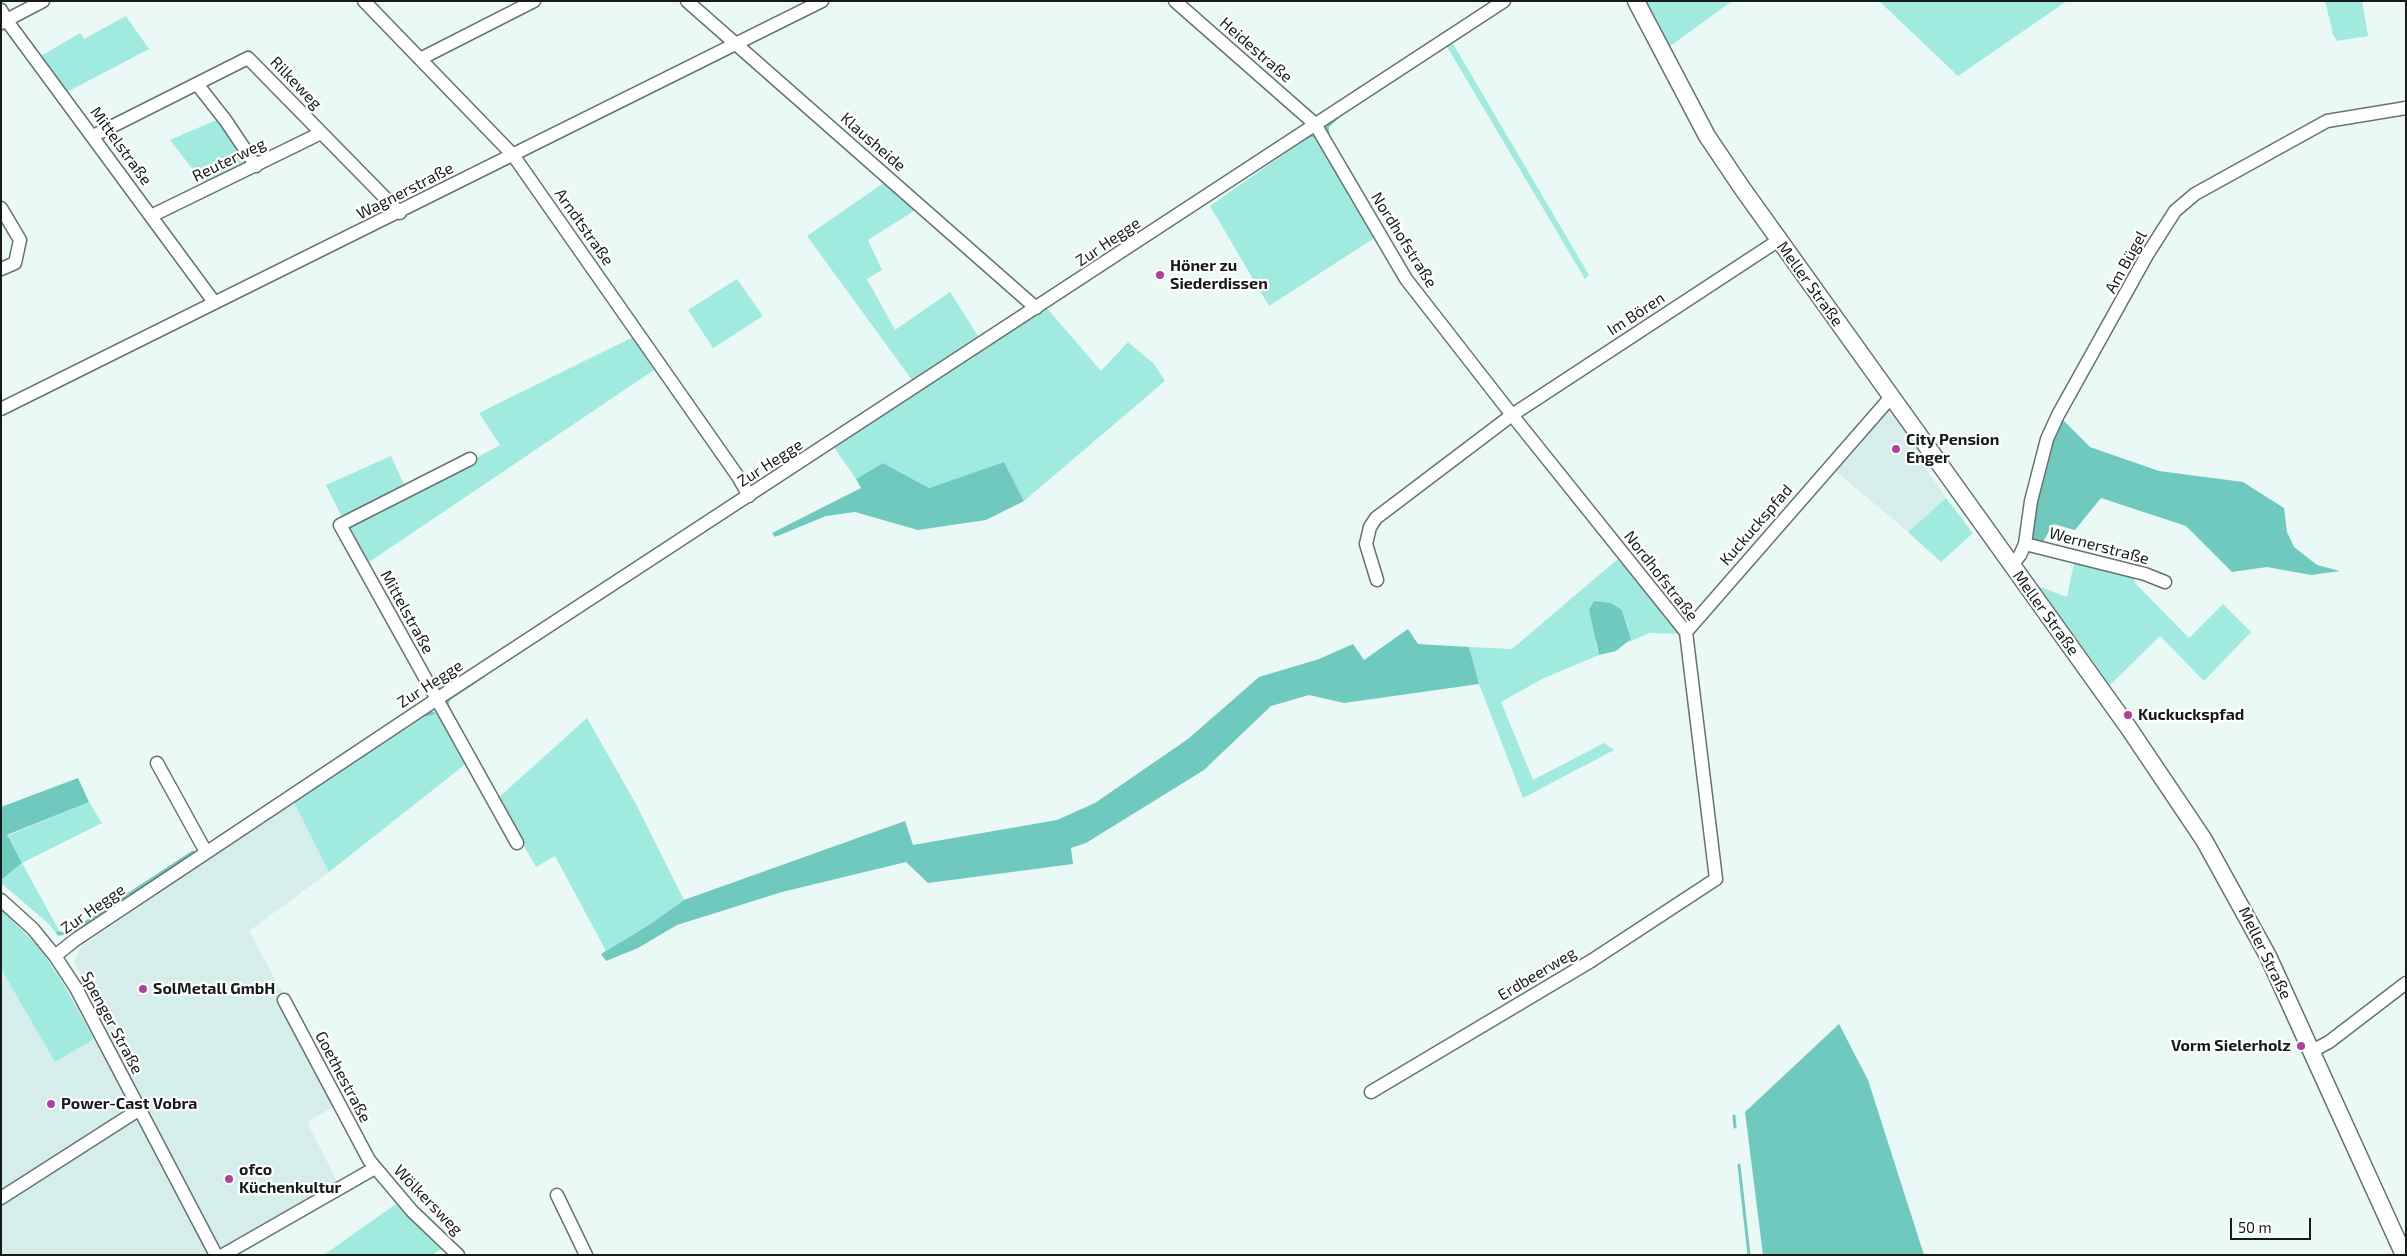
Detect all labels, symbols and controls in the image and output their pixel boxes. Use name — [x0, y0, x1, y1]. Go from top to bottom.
street label: Heidestraße — [1216, 13, 1296, 87]
street label: Rilkeweg — [266, 53, 326, 113]
street label: Mittelstraße — [86, 103, 156, 189]
street label: Klausheide — [837, 109, 909, 175]
street label: Reuterweg — [189, 134, 269, 186]
street label: Wagnerstraße — [354, 158, 456, 224]
street label: Arndtstraße — [550, 185, 618, 269]
street label: Nordhofstraße — [1367, 189, 1441, 291]
street label: Zur Hegge — [1072, 213, 1144, 271]
street label: Am Bügel — [2101, 227, 2151, 297]
street label: Meller Straße — [1773, 238, 1847, 330]
place label: Höner zu Siederdissen — [1170, 256, 1268, 294]
marker: Höner zu Siederdissen — [1154, 269, 1166, 281]
street label: Im Bören — [1604, 288, 1668, 340]
place label: City Pension Enger — [1906, 430, 1999, 468]
street label: Zur Hegge — [734, 435, 806, 491]
marker: City Pension Enger — [1890, 443, 1902, 455]
street label: Kuckuckspfad — [1716, 481, 1796, 569]
street label: Wernerstraße — [2047, 523, 2151, 569]
street label: Nordhofstraße — [1620, 527, 1702, 625]
street label: Mittelstraße — [376, 567, 438, 657]
street label: Meller Straße — [2009, 567, 2083, 659]
street label: Zur Hegge — [394, 656, 466, 712]
place label: Kuckuckspfad — [2138, 705, 2244, 725]
marker: Kuckuckspfad — [2122, 709, 2134, 721]
street label: Zur Hegge — [57, 880, 129, 938]
street label: Meller Straße — [2234, 904, 2296, 1002]
street label: Erdbeerweg — [1494, 943, 1580, 1005]
street label: Spenger Straße — [77, 969, 147, 1077]
place label: SolMetall GmbH — [153, 979, 275, 999]
marker: SolMetall GmbH — [137, 983, 149, 995]
street label: Goethestraße — [311, 1028, 375, 1126]
place label: Vorm Sielerholz — [2171, 1036, 2291, 1056]
marker: Vorm Sielerholz — [2295, 1040, 2307, 1052]
place label: Power-Cast Vobra — [61, 1094, 197, 1114]
marker: Power-Cast Vobra — [45, 1098, 57, 1110]
place label: ofco Küchenkultur — [239, 1160, 341, 1198]
street label: Wölkersweg — [390, 1161, 466, 1239]
marker: ofco Küchenkultur — [223, 1173, 235, 1185]
scale bar — [2232, 1208, 2313, 1240]
text: 50 m — [2238, 1218, 2272, 1236]

